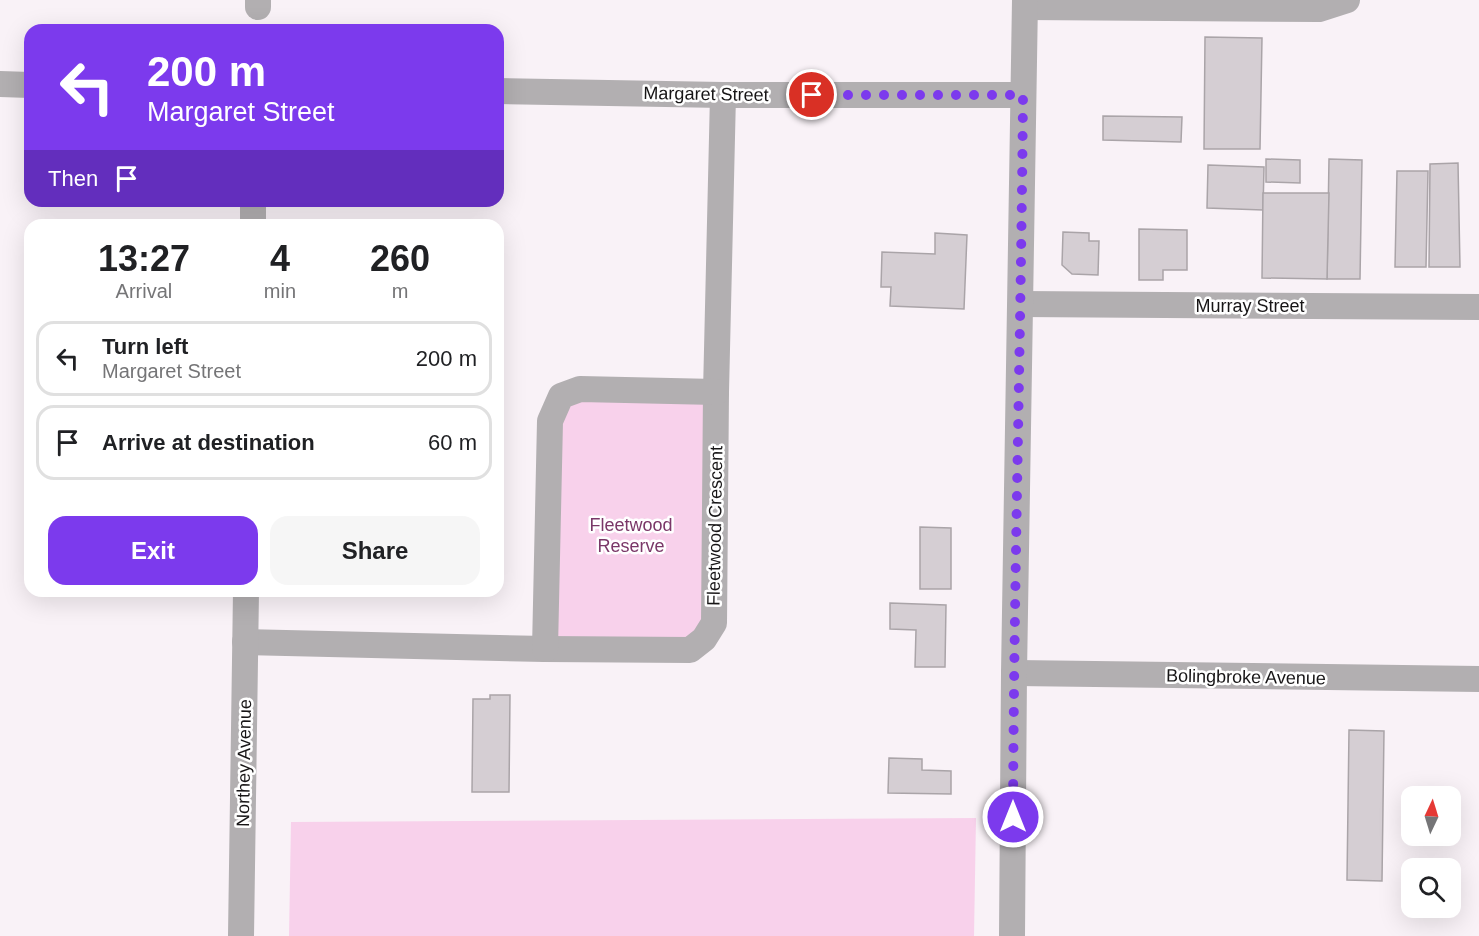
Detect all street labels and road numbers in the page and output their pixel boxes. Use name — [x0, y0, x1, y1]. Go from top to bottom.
street label: Margaret Street — [643, 83, 769, 105]
street label: Murray Street — [1195, 296, 1305, 316]
street label: Fleetwood Crescent — [704, 446, 726, 606]
street label: Bolingbroke Avenue — [1166, 666, 1326, 688]
street label: Northey Avenue — [233, 699, 255, 827]

